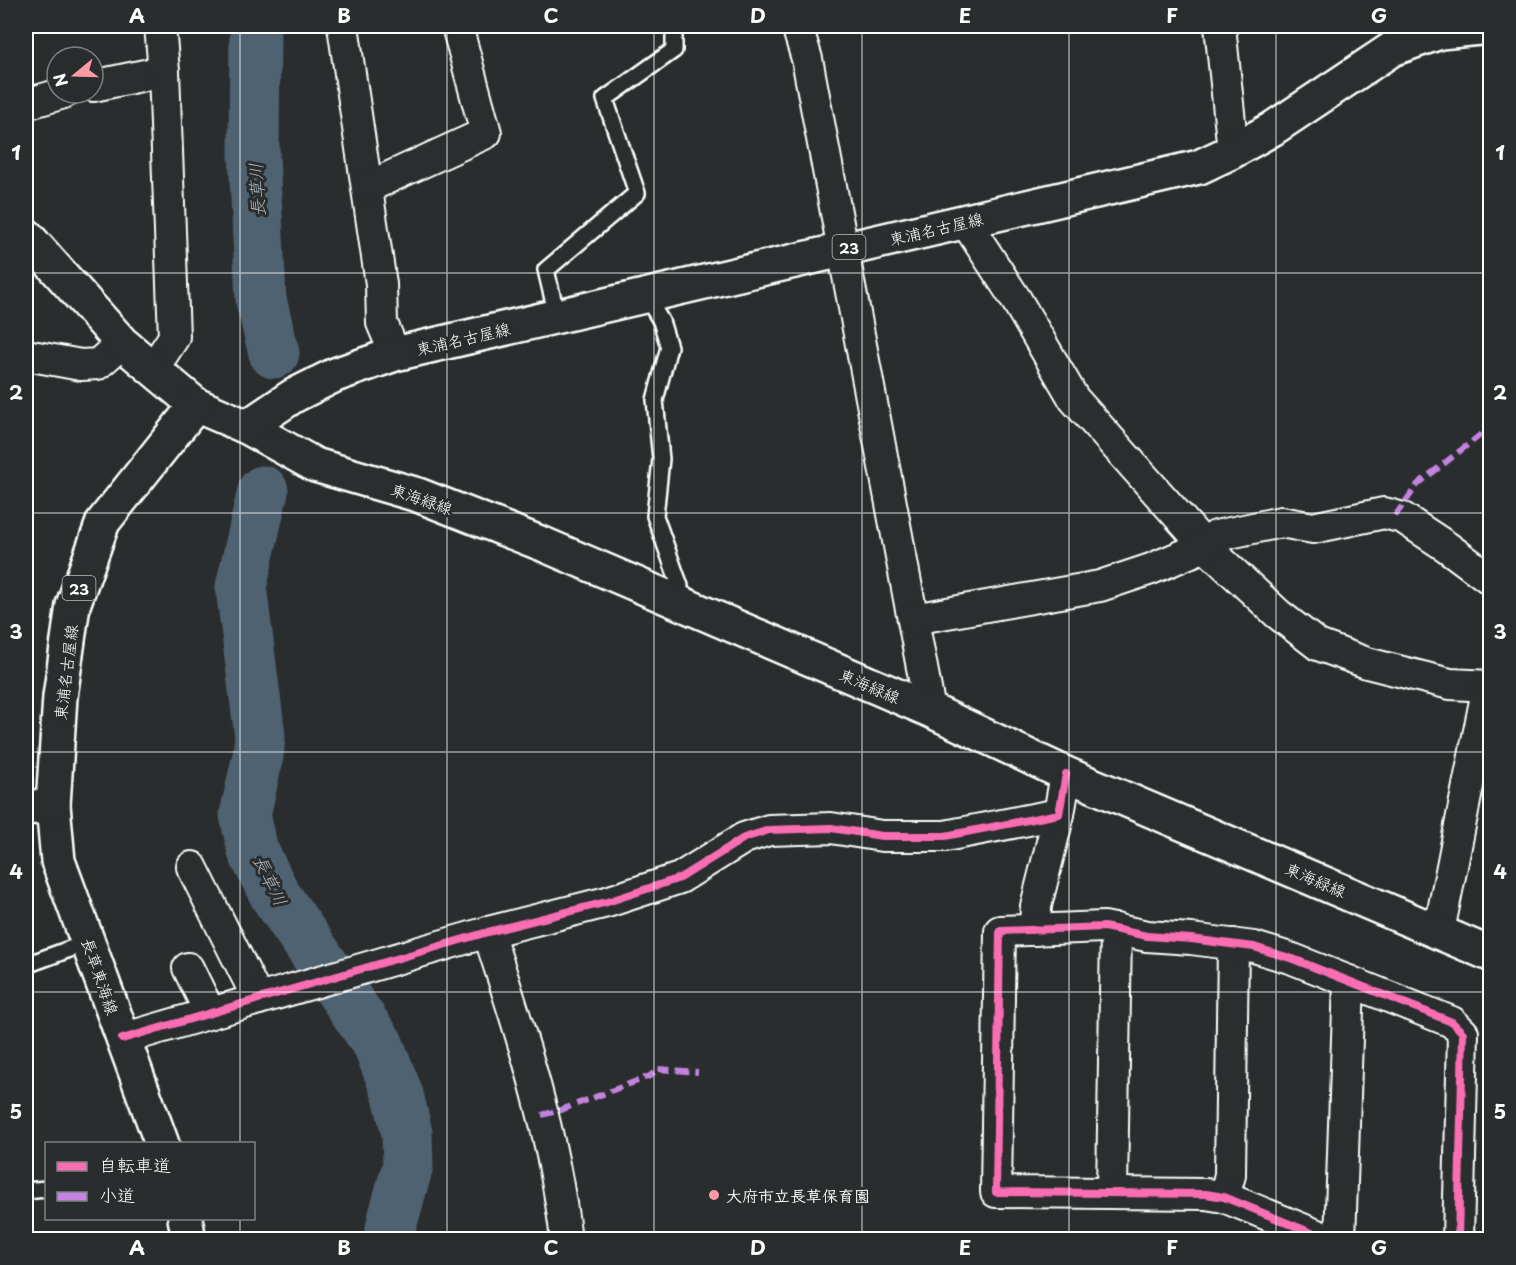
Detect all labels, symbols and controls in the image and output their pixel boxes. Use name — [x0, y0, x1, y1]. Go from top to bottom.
text: A — [129, 0, 145, 30]
text: B — [337, 0, 351, 30]
text: C — [543, 0, 559, 30]
text: D — [750, 0, 766, 30]
text: E — [959, 0, 971, 30]
text: F — [1166, 0, 1178, 30]
text: G — [1371, 0, 1387, 30]
north arrow — [45, 45, 105, 105]
text: N — [46, 70, 73, 90]
text: 1 — [11, 137, 21, 167]
text: 1 — [1495, 137, 1505, 167]
water label: 長草川 — [241, 162, 271, 218]
street label: 東浦名古屋線 — [887, 206, 985, 250]
road number: 23 — [832, 235, 866, 259]
street label: 東浦名古屋線 — [414, 316, 512, 360]
text: 2 — [9, 377, 23, 407]
text: 2 — [1493, 377, 1507, 407]
street label: 東海緑線 — [388, 476, 456, 520]
road number: 23 — [62, 576, 96, 600]
text: 3 — [9, 616, 23, 646]
text: 3 — [1493, 616, 1507, 646]
street label: 東浦名古屋線 — [47, 623, 83, 721]
street label: 東海緑線 — [836, 661, 904, 709]
water label: 長草川 — [247, 850, 295, 910]
street label: 東海緑線 — [1282, 855, 1350, 903]
text: 4 — [9, 856, 23, 886]
text: 4 — [1493, 856, 1507, 886]
street label: 長草東海線 — [77, 934, 125, 1018]
text: 5 — [10, 1096, 22, 1126]
text: 5 — [1494, 1096, 1506, 1126]
legend — [45, 1142, 255, 1220]
text: 自転車道 — [99, 1151, 171, 1178]
text: 小道 — [99, 1181, 135, 1208]
place label: 大府市立長草保育園 — [726, 1183, 870, 1207]
marker: 大府市立長草保育園 — [707, 1188, 721, 1202]
text: A — [129, 1232, 145, 1262]
text: B — [337, 1232, 351, 1262]
text: C — [543, 1232, 559, 1262]
text: D — [750, 1232, 766, 1262]
text: E — [959, 1232, 971, 1262]
text: F — [1166, 1232, 1178, 1262]
text: G — [1371, 1232, 1387, 1262]

